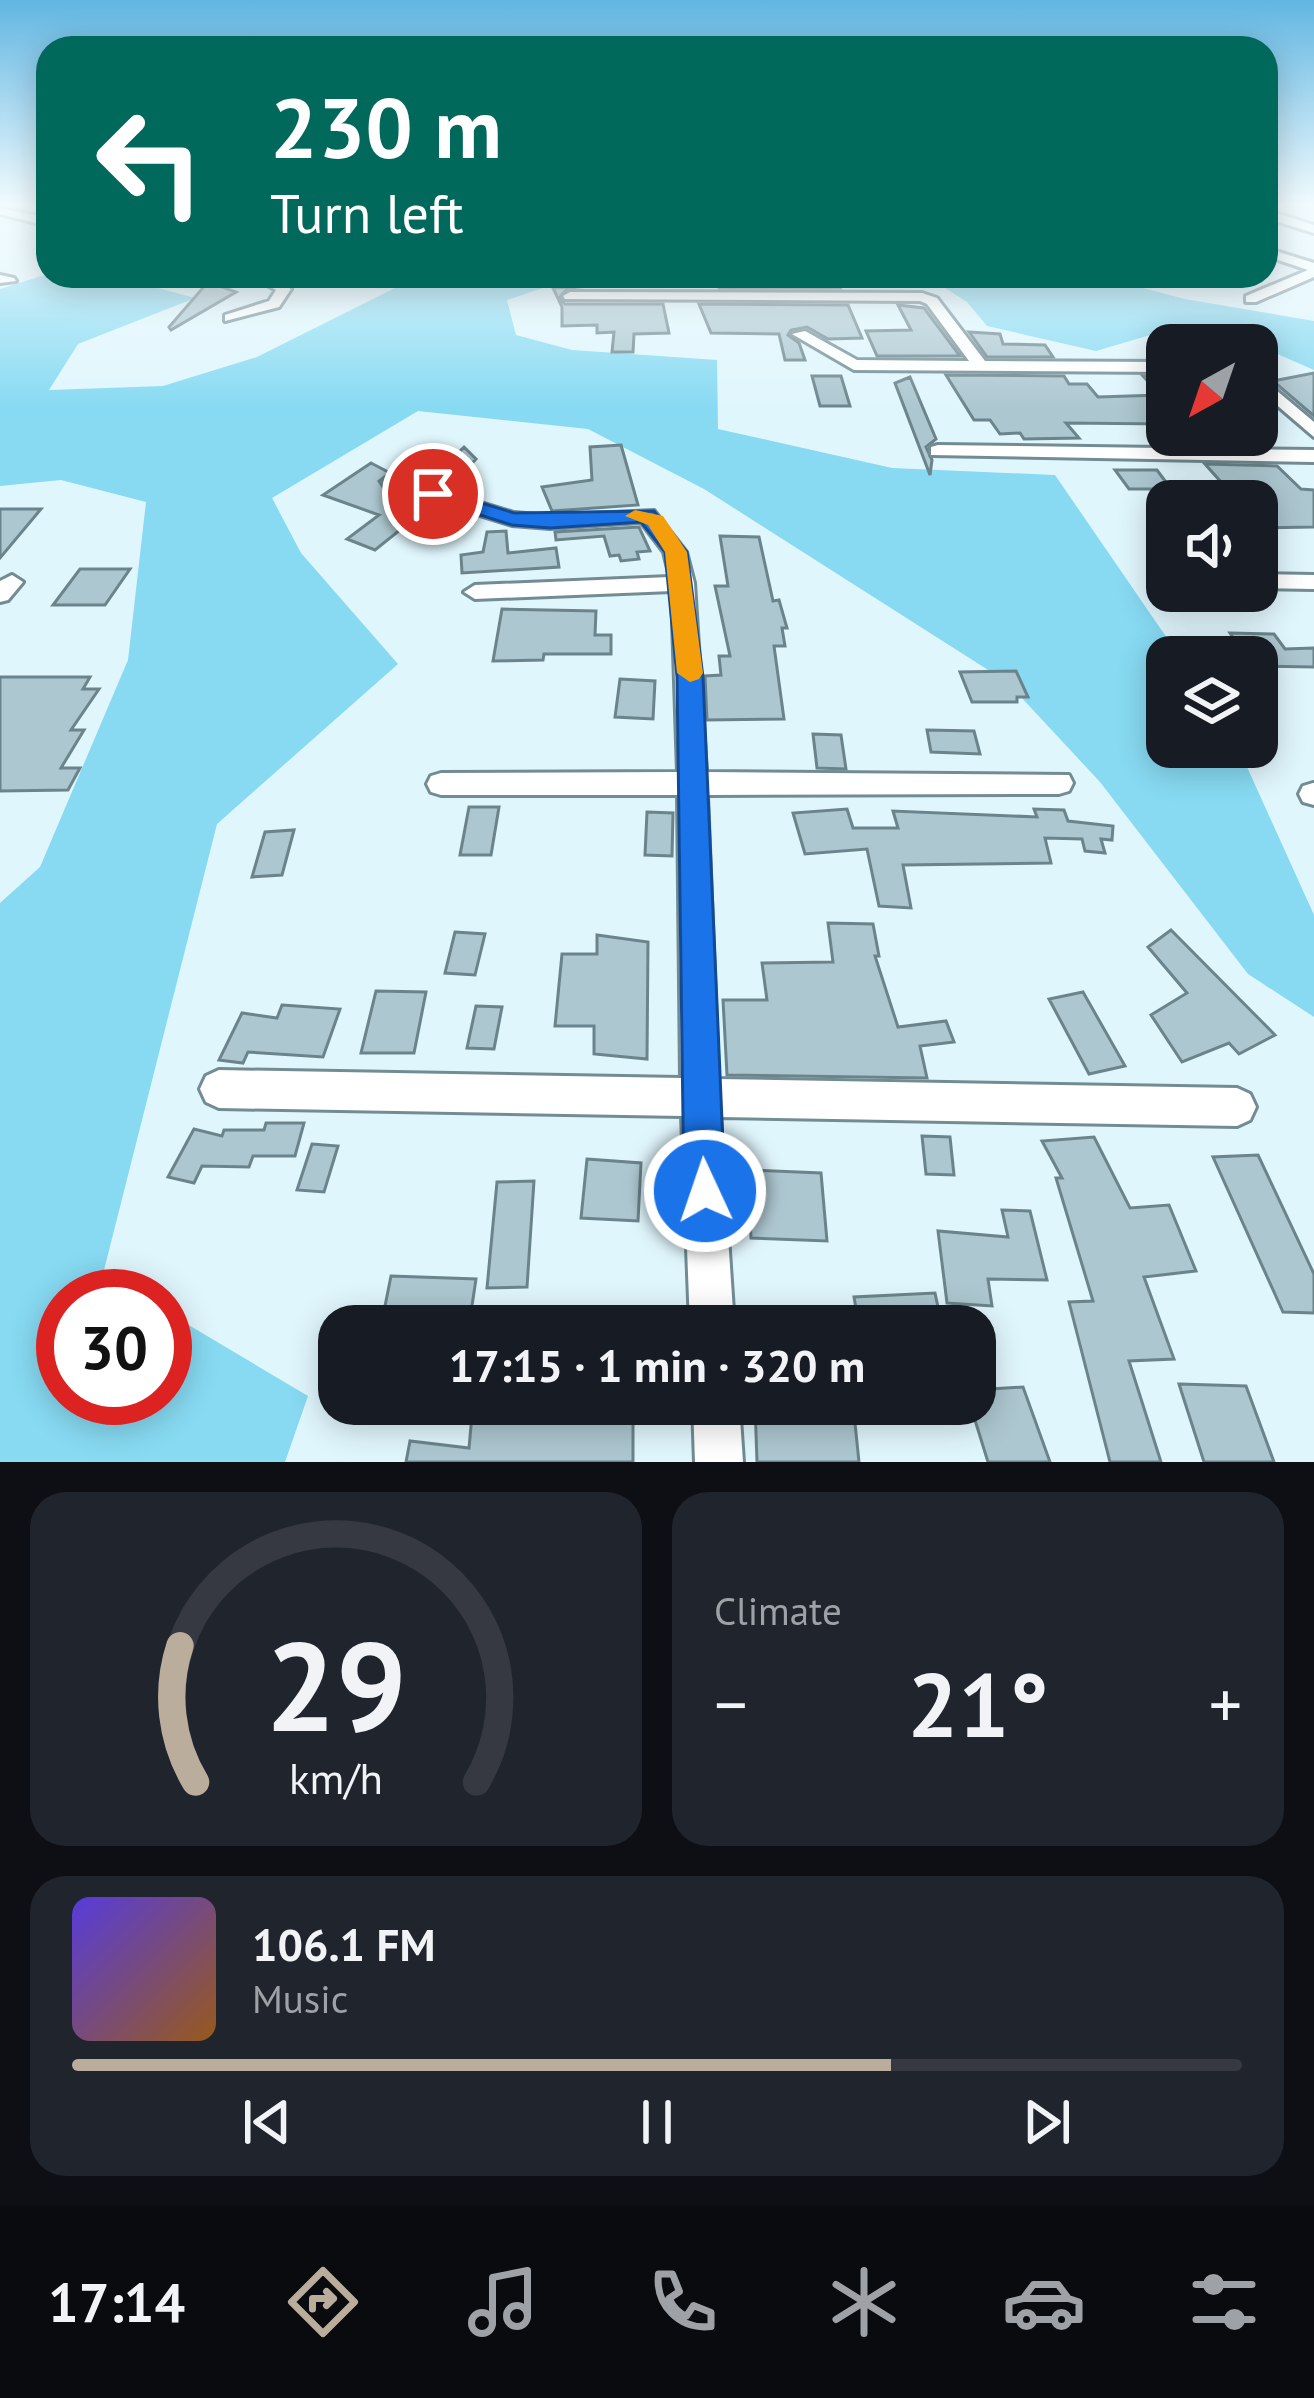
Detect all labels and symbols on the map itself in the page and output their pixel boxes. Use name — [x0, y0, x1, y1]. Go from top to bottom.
north arrow — [1146, 324, 1278, 456]
pin — [382, 443, 484, 545]
position arrow — [642, 1128, 768, 1254]
speed limit sign: 30 — [36, 1269, 192, 1425]

